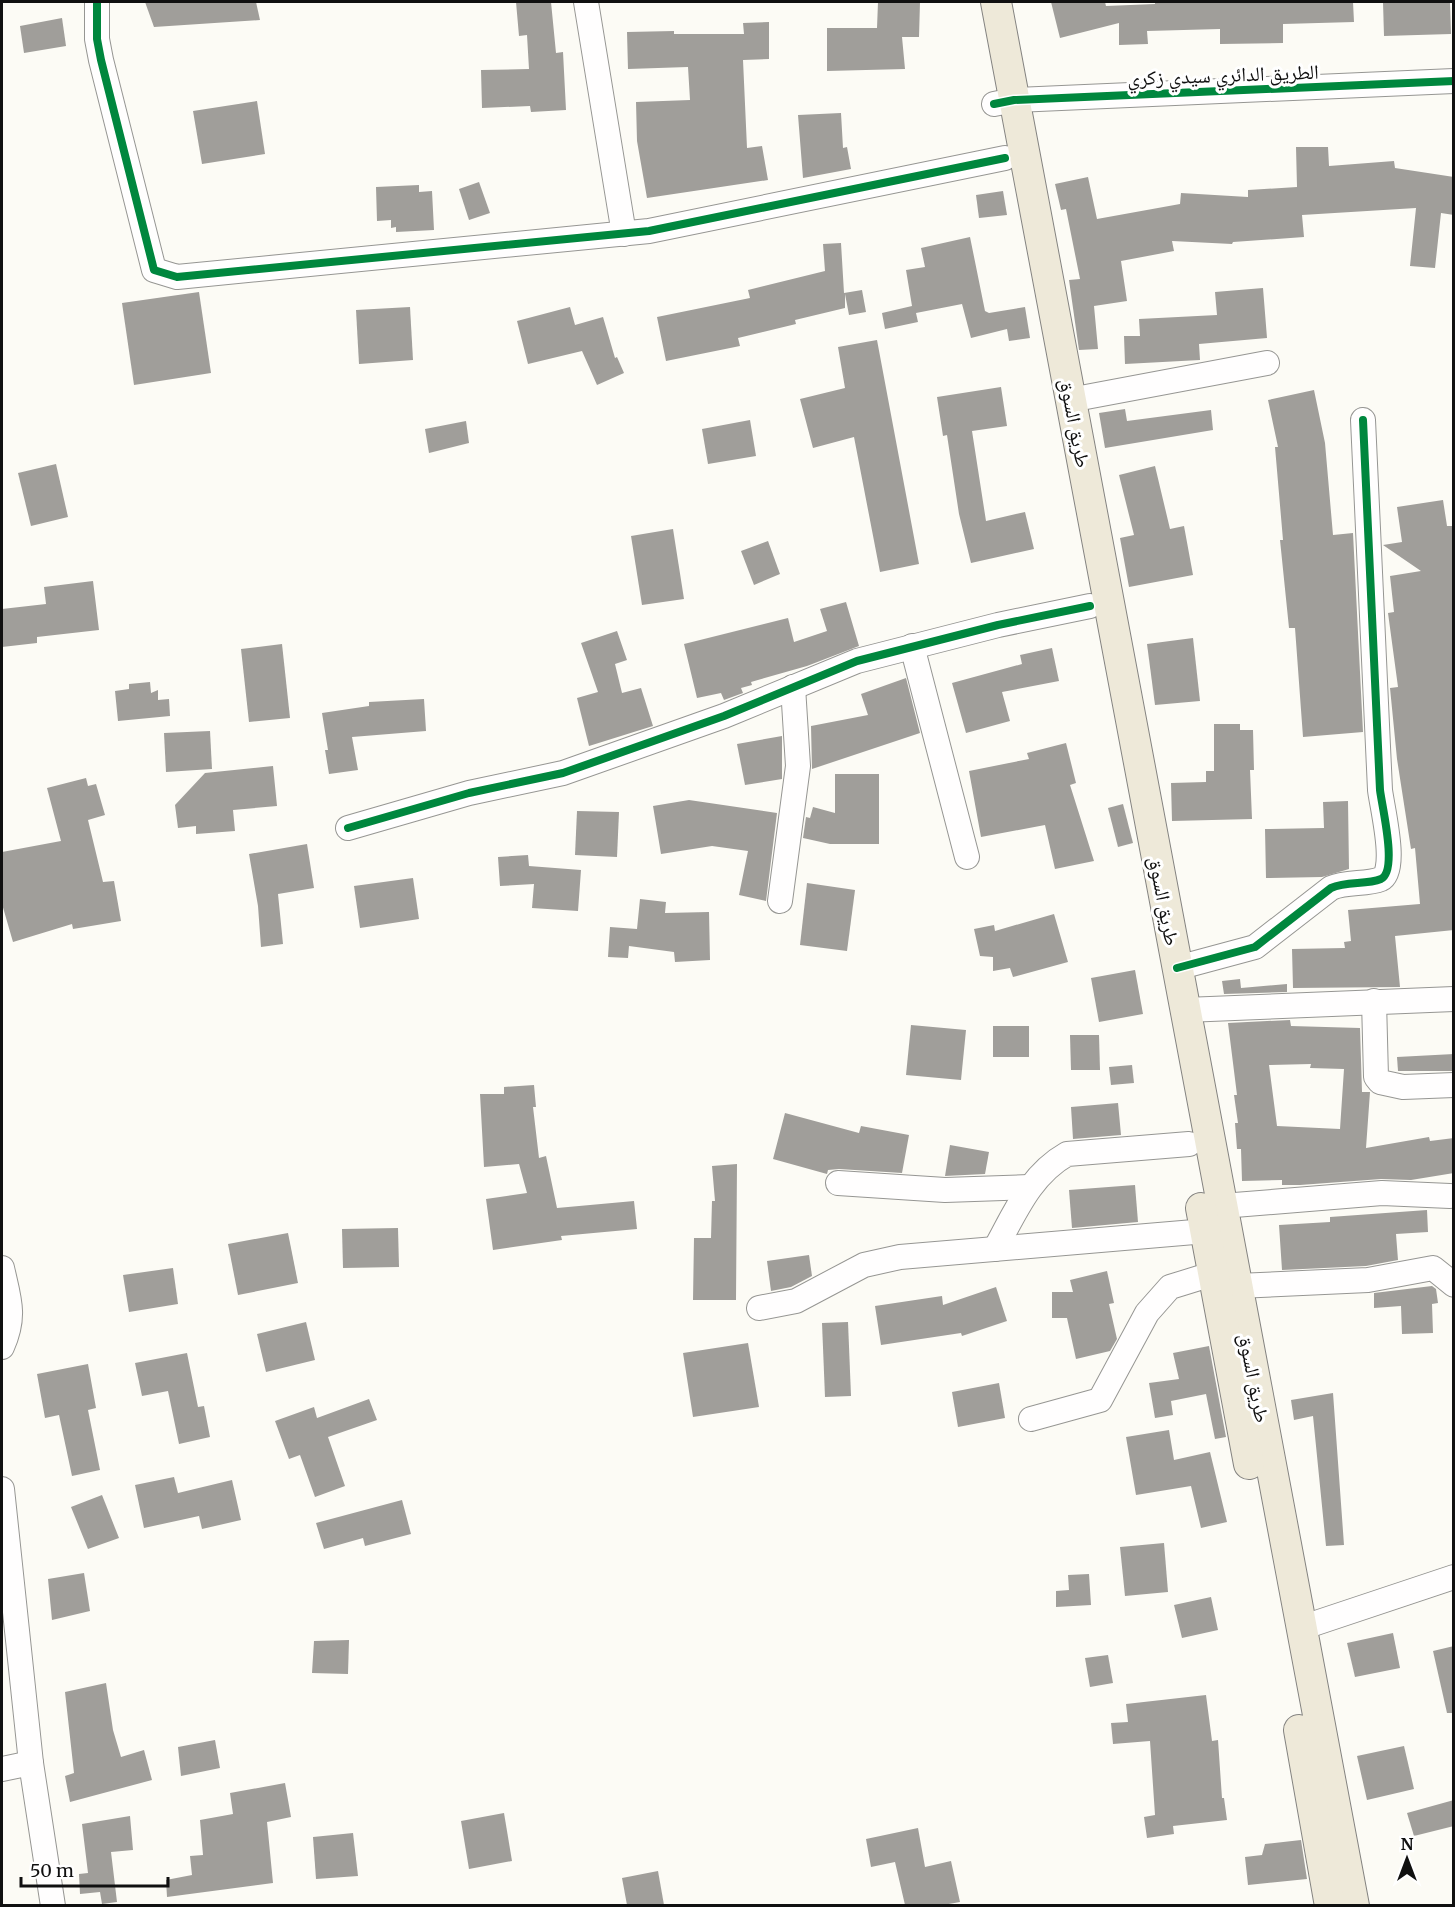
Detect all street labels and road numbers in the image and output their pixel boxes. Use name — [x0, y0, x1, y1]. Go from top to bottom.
street label: الطريق الدائري سيدي زكري — [1127, 59, 1319, 94]
street label: طريق السوق — [1055, 376, 1096, 470]
street label: طريق السوق — [1144, 854, 1185, 948]
street label: طريق السوق — [1234, 1331, 1275, 1425]

